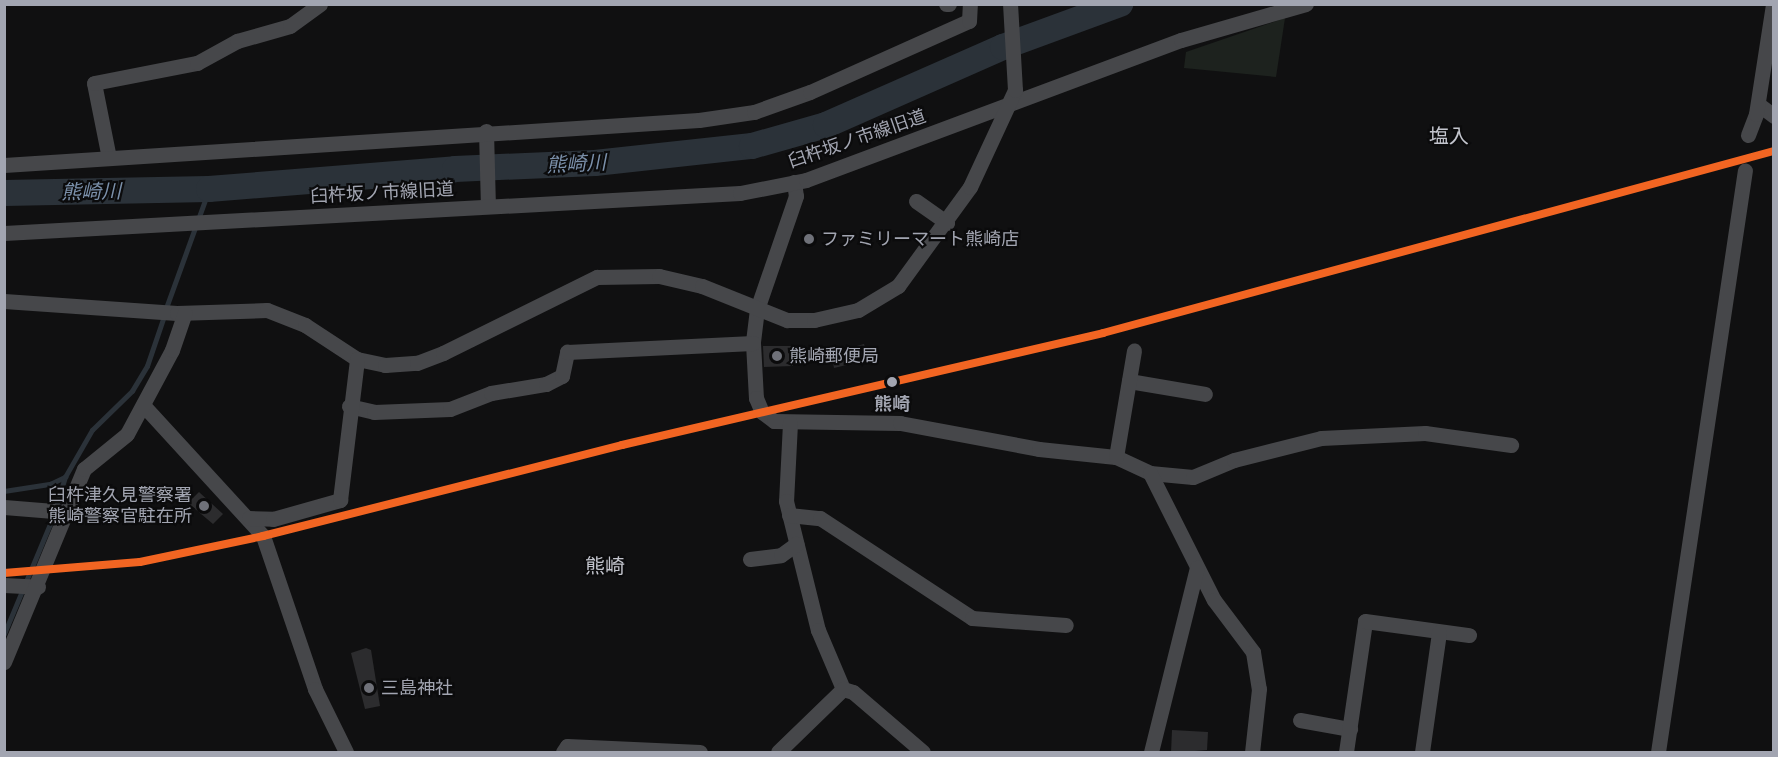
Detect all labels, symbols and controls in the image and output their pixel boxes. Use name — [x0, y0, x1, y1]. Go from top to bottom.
street label: 臼杵坂ノ市線旧道 — [785, 105, 929, 173]
district label: 塩入 — [1429, 123, 1469, 147]
water label: 熊崎川 — [545, 149, 607, 177]
water label: 熊崎川 — [61, 178, 121, 204]
street label: 臼杵坂ノ市線旧道 — [310, 178, 454, 208]
place label: ファミリーマート熊崎店 — [821, 228, 1019, 250]
marker: ファミリーマート熊崎店 — [802, 232, 816, 246]
place label: 熊崎郵便局 — [789, 345, 879, 367]
marker: 熊崎郵便局 — [770, 349, 784, 363]
marker: 熊崎 — [883, 373, 901, 391]
place label: 熊崎 — [874, 393, 910, 415]
place label: 臼杵津久見警察署 熊崎警察官駐在所 — [48, 485, 192, 528]
marker: 臼杵津久見警察署 熊崎警察官駐在所 — [197, 499, 211, 513]
district label: 熊崎 — [585, 553, 625, 577]
place label: 三島神社 — [381, 677, 453, 699]
marker: 三島神社 — [362, 681, 376, 695]

